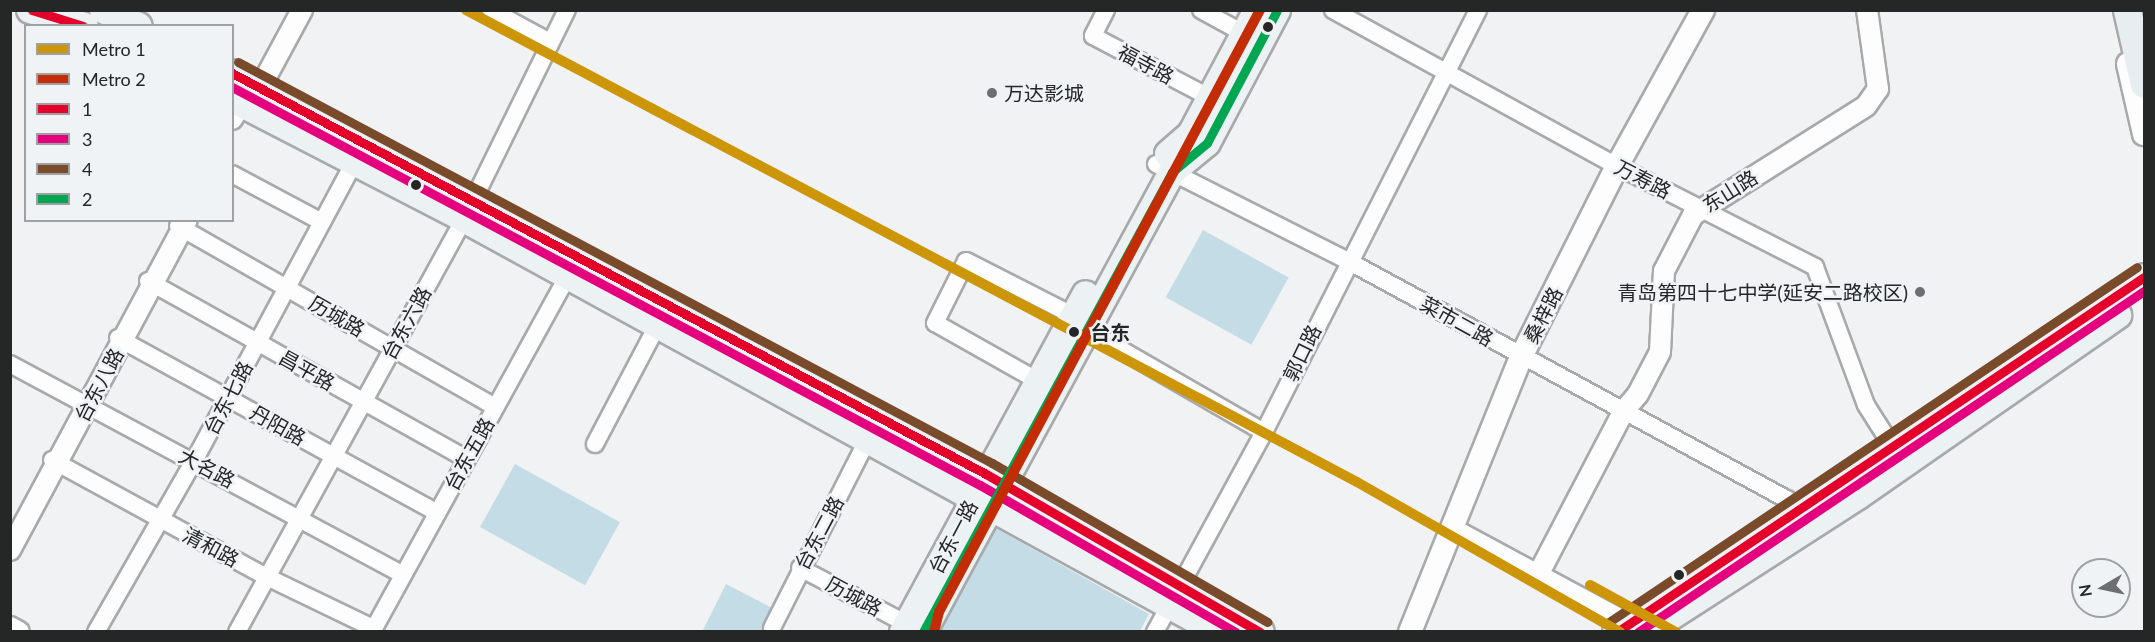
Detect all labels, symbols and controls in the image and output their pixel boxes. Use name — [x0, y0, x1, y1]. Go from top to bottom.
unlabelled marker — [1262, 21, 1274, 33]
legend — [24, 24, 234, 222]
text: Metro 1 — [82, 38, 146, 60]
street label: 福寺路 — [1114, 39, 1178, 89]
text: Metro 2 — [82, 68, 146, 90]
place label: 万达影城 — [1004, 81, 1084, 105]
marker: 万达影城 — [985, 86, 999, 100]
text: 1 — [82, 98, 92, 120]
text: 3 — [82, 128, 92, 150]
street label: 万寿路 — [1611, 155, 1675, 203]
text: 4 — [82, 158, 92, 180]
street label: 东山路 — [1698, 165, 1762, 217]
unlabelled marker — [410, 179, 422, 191]
text: 2 — [82, 188, 92, 210]
place label: 青岛第四十七中学(延安二路校区) — [1617, 280, 1908, 304]
street label: 台东六路 — [376, 282, 436, 364]
street label: 桑梓路 — [1519, 283, 1567, 347]
marker: 青岛第四十七中学(延安二路校区) — [1913, 285, 1927, 299]
street label: 历城路 — [305, 291, 369, 341]
street label: 菜市二路 — [1416, 291, 1498, 351]
place label: 台东 — [1090, 320, 1130, 344]
marker: 台东 — [1063, 321, 1085, 343]
street label: 郭口路 — [1278, 321, 1326, 385]
street label: 台东八路 — [70, 344, 128, 426]
street label: 昌平路 — [275, 345, 339, 395]
street label: 台东七路 — [199, 357, 257, 439]
street label: 丹阳路 — [246, 400, 310, 450]
street label: 台东五路 — [439, 413, 499, 495]
street label: 大名路 — [175, 443, 239, 493]
street label: 台东二路 — [790, 492, 848, 574]
street label: 台东一路 — [924, 496, 982, 578]
street label: 清和路 — [179, 522, 243, 572]
north arrow — [2071, 558, 2131, 618]
unlabelled marker — [1673, 569, 1685, 581]
street label: 历城路 — [822, 571, 886, 621]
text: N — [2074, 583, 2095, 598]

